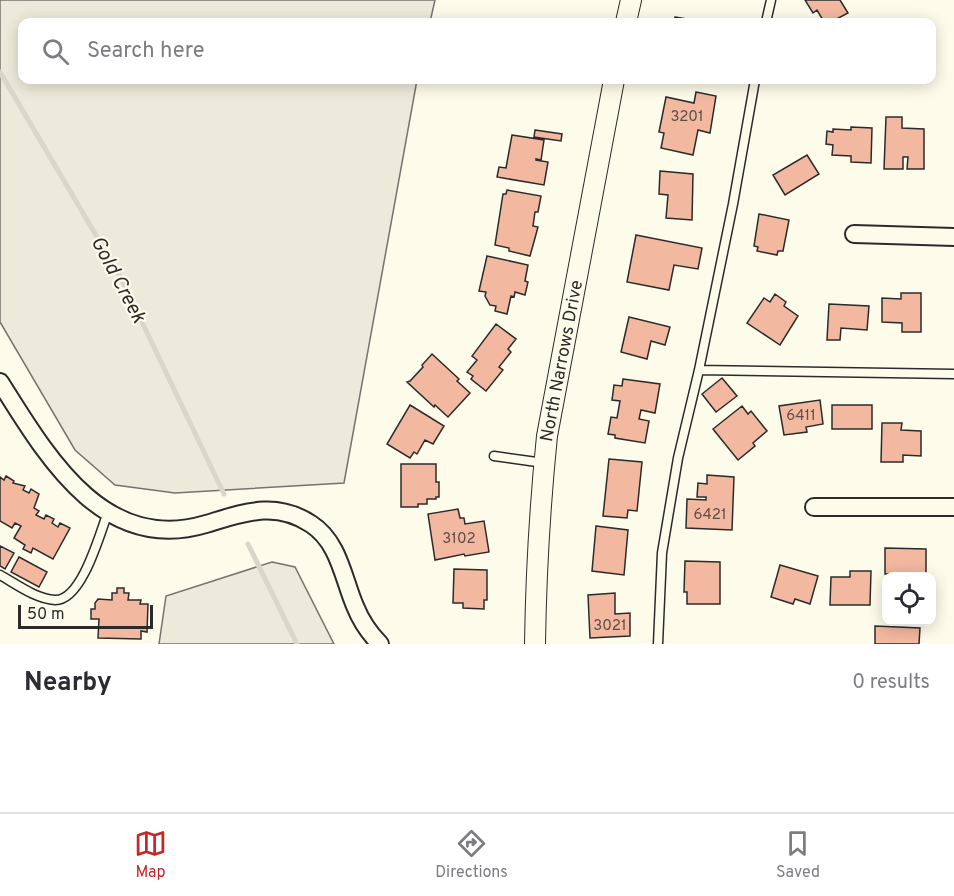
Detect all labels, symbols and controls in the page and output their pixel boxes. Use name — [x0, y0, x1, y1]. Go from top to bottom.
search box — [18, 18, 936, 84]
icon: search — [39, 35, 72, 68]
text: Search here — [87, 38, 205, 65]
house number: 3201 — [670, 108, 704, 127]
water label: Gold Creek — [84, 232, 151, 329]
street label: North Narrows Drive — [536, 278, 589, 444]
house number: 6411 — [786, 407, 816, 426]
house number: 6421 — [693, 506, 727, 525]
house number: 3102 — [442, 530, 476, 549]
map controls — [882, 572, 936, 626]
button: locate — [882, 572, 936, 626]
scale bar — [18, 602, 153, 630]
text: 50 m — [27, 605, 65, 625]
house number: 3021 — [593, 617, 627, 636]
text: Nearby — [24, 667, 112, 700]
text: 0 results — [852, 670, 930, 696]
tab: Map — [134, 827, 167, 883]
tab: Directions — [435, 827, 508, 883]
tab: Saved — [776, 827, 820, 883]

